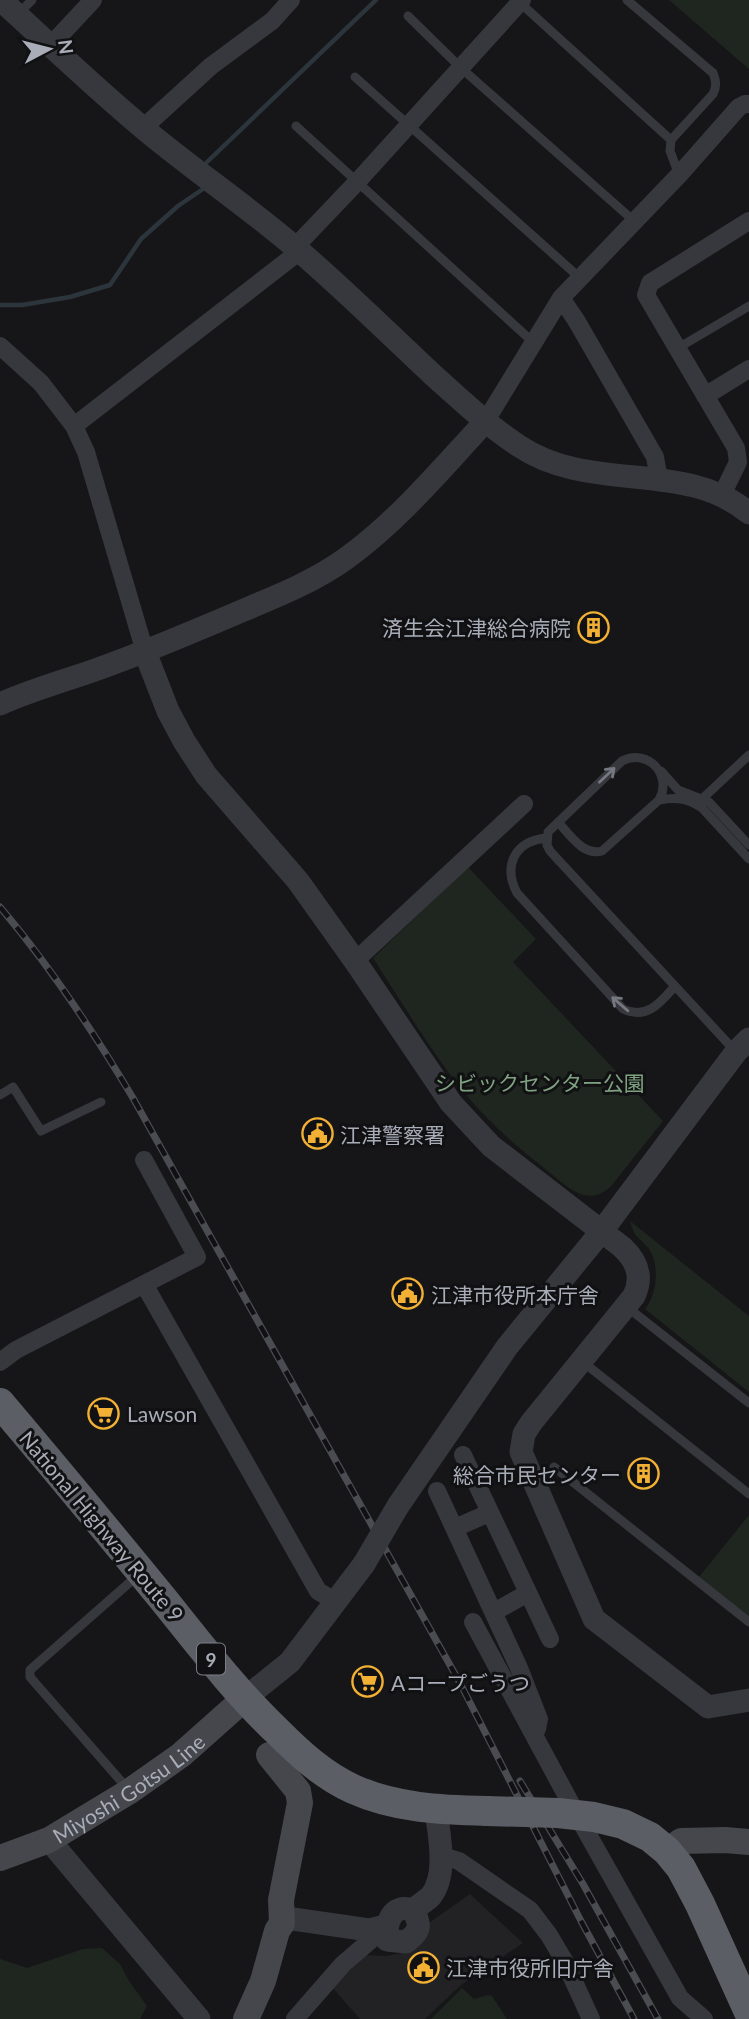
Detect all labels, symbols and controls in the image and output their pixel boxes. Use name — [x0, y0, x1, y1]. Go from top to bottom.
north arrow — [14, 14, 84, 84]
text: N — [54, 38, 79, 56]
building icon: 済生会江津総合病院 — [577, 610, 611, 644]
place label: 済生会江津総合病院 — [382, 615, 571, 640]
one-way arrow — [598, 766, 615, 783]
one-way arrow — [611, 996, 629, 1012]
park label: シビックセンター公園 — [435, 1070, 645, 1095]
public building icon: 江津警察署 — [300, 1117, 334, 1151]
place label: 江津警察署 — [340, 1122, 445, 1147]
public building icon: 江津市役所本庁舎 — [391, 1277, 425, 1311]
place label: 江津市役所本庁舎 — [431, 1282, 599, 1307]
supermarket icon: Lawson — [87, 1396, 121, 1430]
place label: Lawson — [127, 1401, 197, 1426]
street label: National Highway Route 9 — [15, 1426, 189, 1626]
building icon: 総合市民センター — [627, 1457, 661, 1491]
place label: 総合市民センター — [453, 1462, 621, 1487]
road number: 9 — [197, 1644, 225, 1674]
supermarket icon: Aコープごうつ — [351, 1665, 385, 1699]
place label: Aコープごうつ — [391, 1670, 530, 1695]
street label: Miyoshi Gotsu Line — [48, 1728, 209, 1848]
public building icon: 江津市役所旧庁舎 — [406, 1950, 440, 1984]
place label: 江津市役所旧庁舎 — [446, 1955, 614, 1980]

